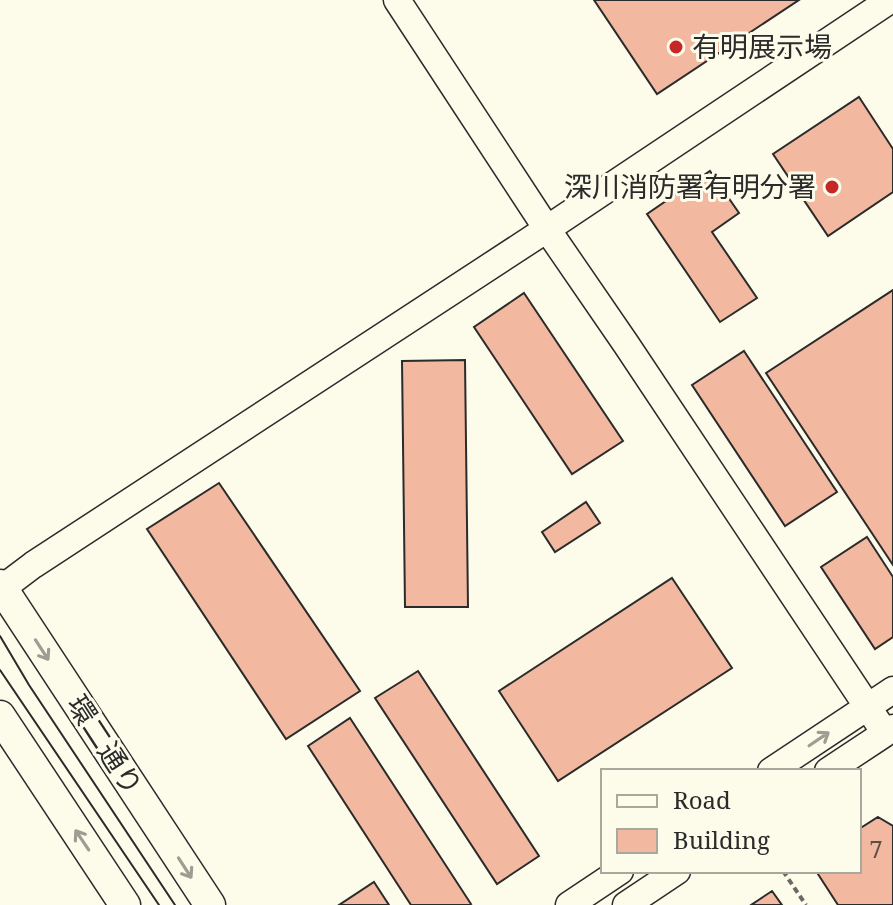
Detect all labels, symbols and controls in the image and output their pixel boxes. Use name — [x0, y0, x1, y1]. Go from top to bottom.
place label: 有明展示場 — [692, 27, 832, 65]
marker: 有明展示場 — [667, 38, 685, 56]
place label: 深川消防署有明分署 — [564, 167, 816, 205]
marker: 深川消防署有明分署 — [823, 178, 841, 196]
one-way arrow — [34, 639, 51, 661]
street label: 環二通り — [59, 687, 152, 802]
one-way arrow — [808, 731, 830, 747]
legend — [601, 769, 861, 873]
text: Road — [673, 783, 731, 816]
text: Building — [673, 823, 770, 856]
one-way arrow — [74, 829, 90, 852]
house number: 7 — [869, 832, 883, 865]
one-way arrow — [177, 856, 193, 878]

